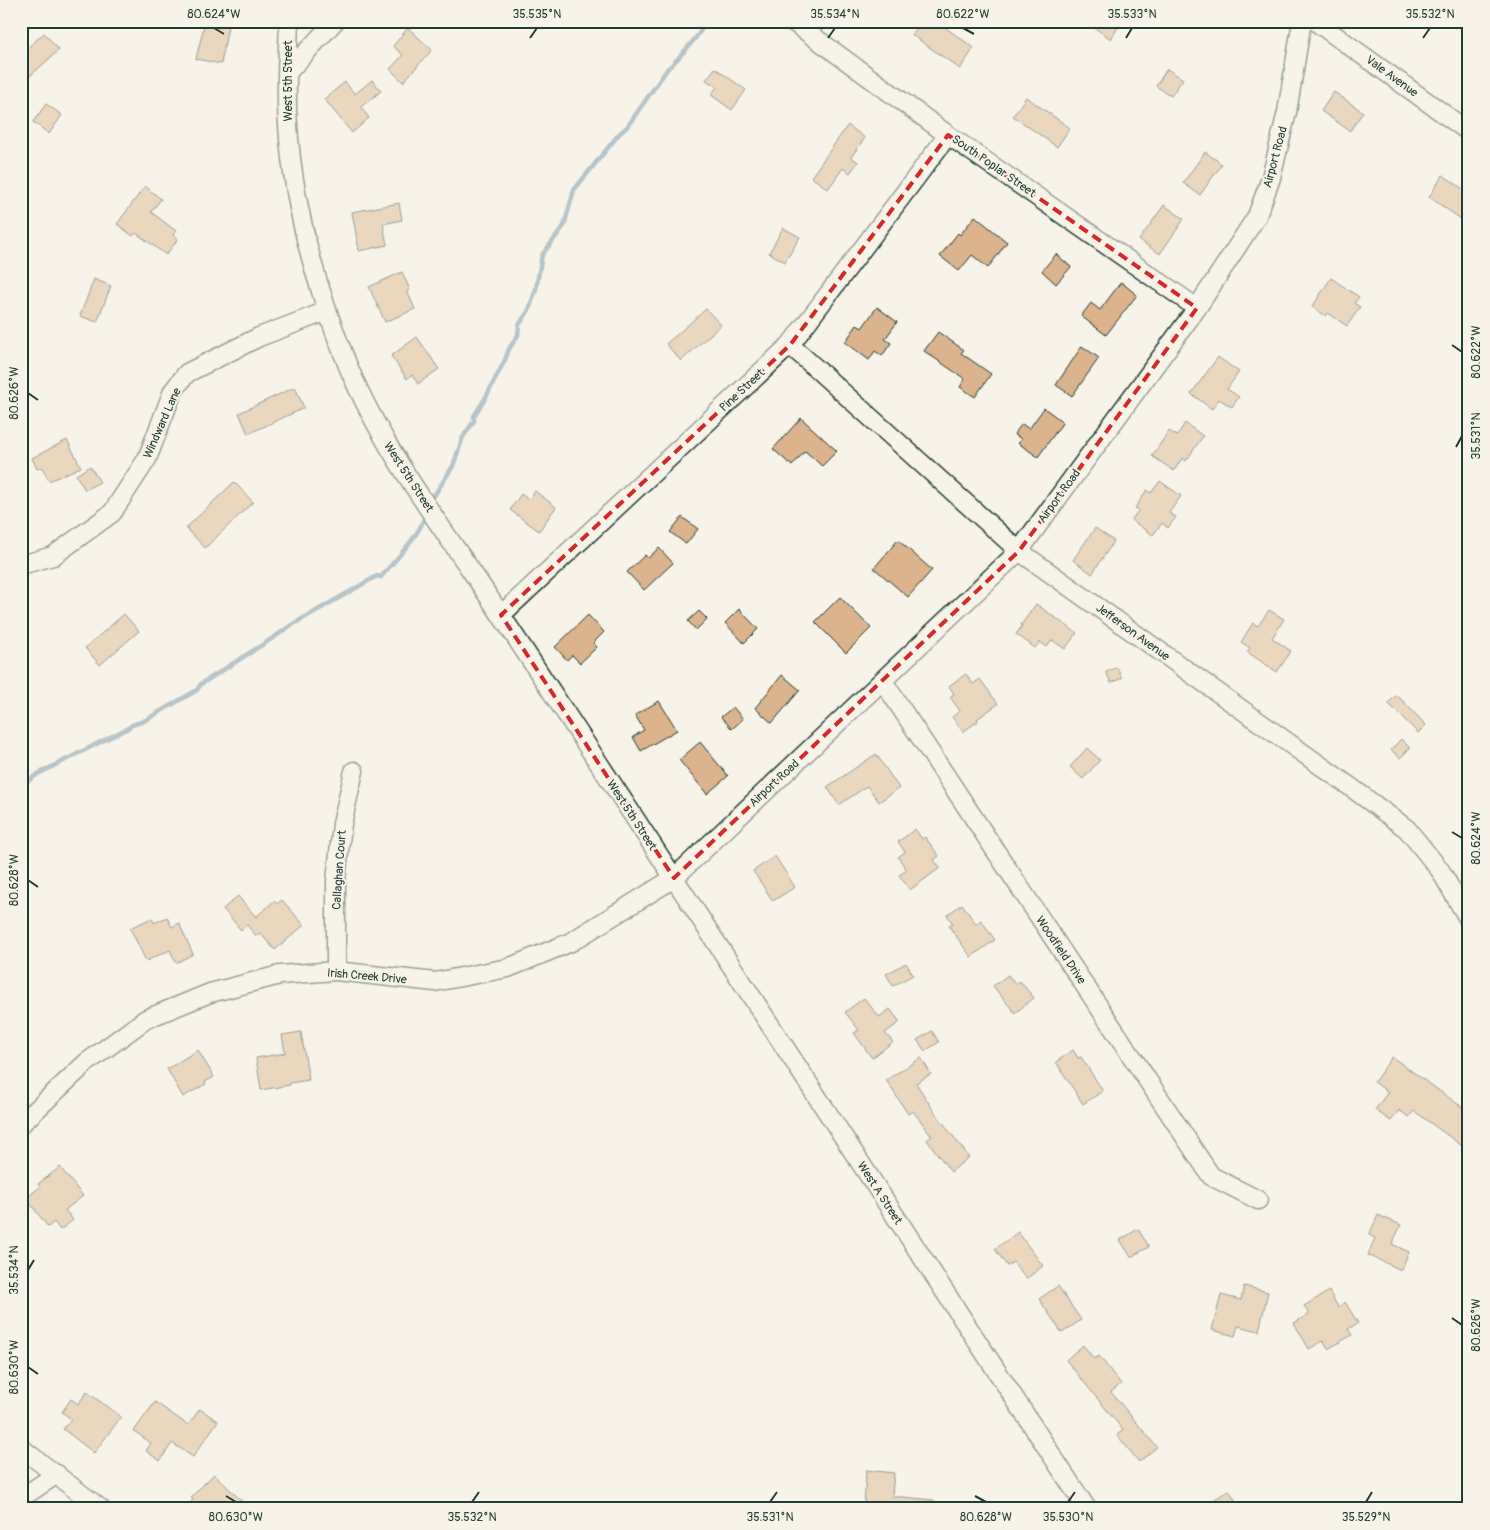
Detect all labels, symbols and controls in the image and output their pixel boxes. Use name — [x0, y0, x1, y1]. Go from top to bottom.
text: 80.624°W — [187, 7, 241, 22]
text: 35.535°N — [513, 7, 561, 22]
text: 35.534°N — [810, 7, 860, 22]
text: 80.622°W — [937, 7, 989, 22]
text: 35.533°N — [1107, 7, 1157, 22]
text: 35.532°N — [1405, 7, 1455, 22]
street label: West 5th Street — [281, 40, 296, 122]
street label: Vale Avenue — [1363, 52, 1421, 100]
street label: Airport Road — [1260, 125, 1291, 189]
street label: South Poplar Street — [949, 132, 1039, 201]
text: 80.622°W — [1469, 326, 1484, 378]
text: 80.626°W — [7, 366, 22, 420]
street label: Pine Street — [717, 366, 768, 415]
street label: Windward Lane — [140, 385, 185, 461]
text: 35.531°N — [1469, 412, 1484, 460]
street label: West 5th Street — [380, 439, 437, 515]
street label: Airport Road — [1035, 466, 1084, 526]
street label: Jefferson Avenue — [1093, 601, 1173, 664]
street label: Airport Road — [746, 756, 803, 810]
street label: West 5th Street — [603, 777, 660, 853]
text: 80.624°W — [1469, 811, 1484, 865]
street label: Callaghan Court — [329, 830, 350, 910]
text: 80.628°W — [7, 854, 22, 906]
street label: Woodfield Drive — [1032, 913, 1089, 987]
street label: Irish Creek Drive — [326, 966, 407, 987]
street label: West A Street — [854, 1159, 906, 1228]
text: 35.534°N — [7, 1245, 22, 1295]
text: 80.626°W — [1469, 1298, 1484, 1352]
text: 80.630°W — [7, 1340, 22, 1394]
text: 80.630°W — [209, 1510, 263, 1525]
text: 35.532°N — [447, 1510, 497, 1525]
text: 35.531°N — [746, 1510, 794, 1525]
text: 80.628°W — [960, 1510, 1012, 1525]
text: 35.530°N — [1043, 1510, 1093, 1525]
text: 35.529°N — [1342, 1510, 1390, 1525]

